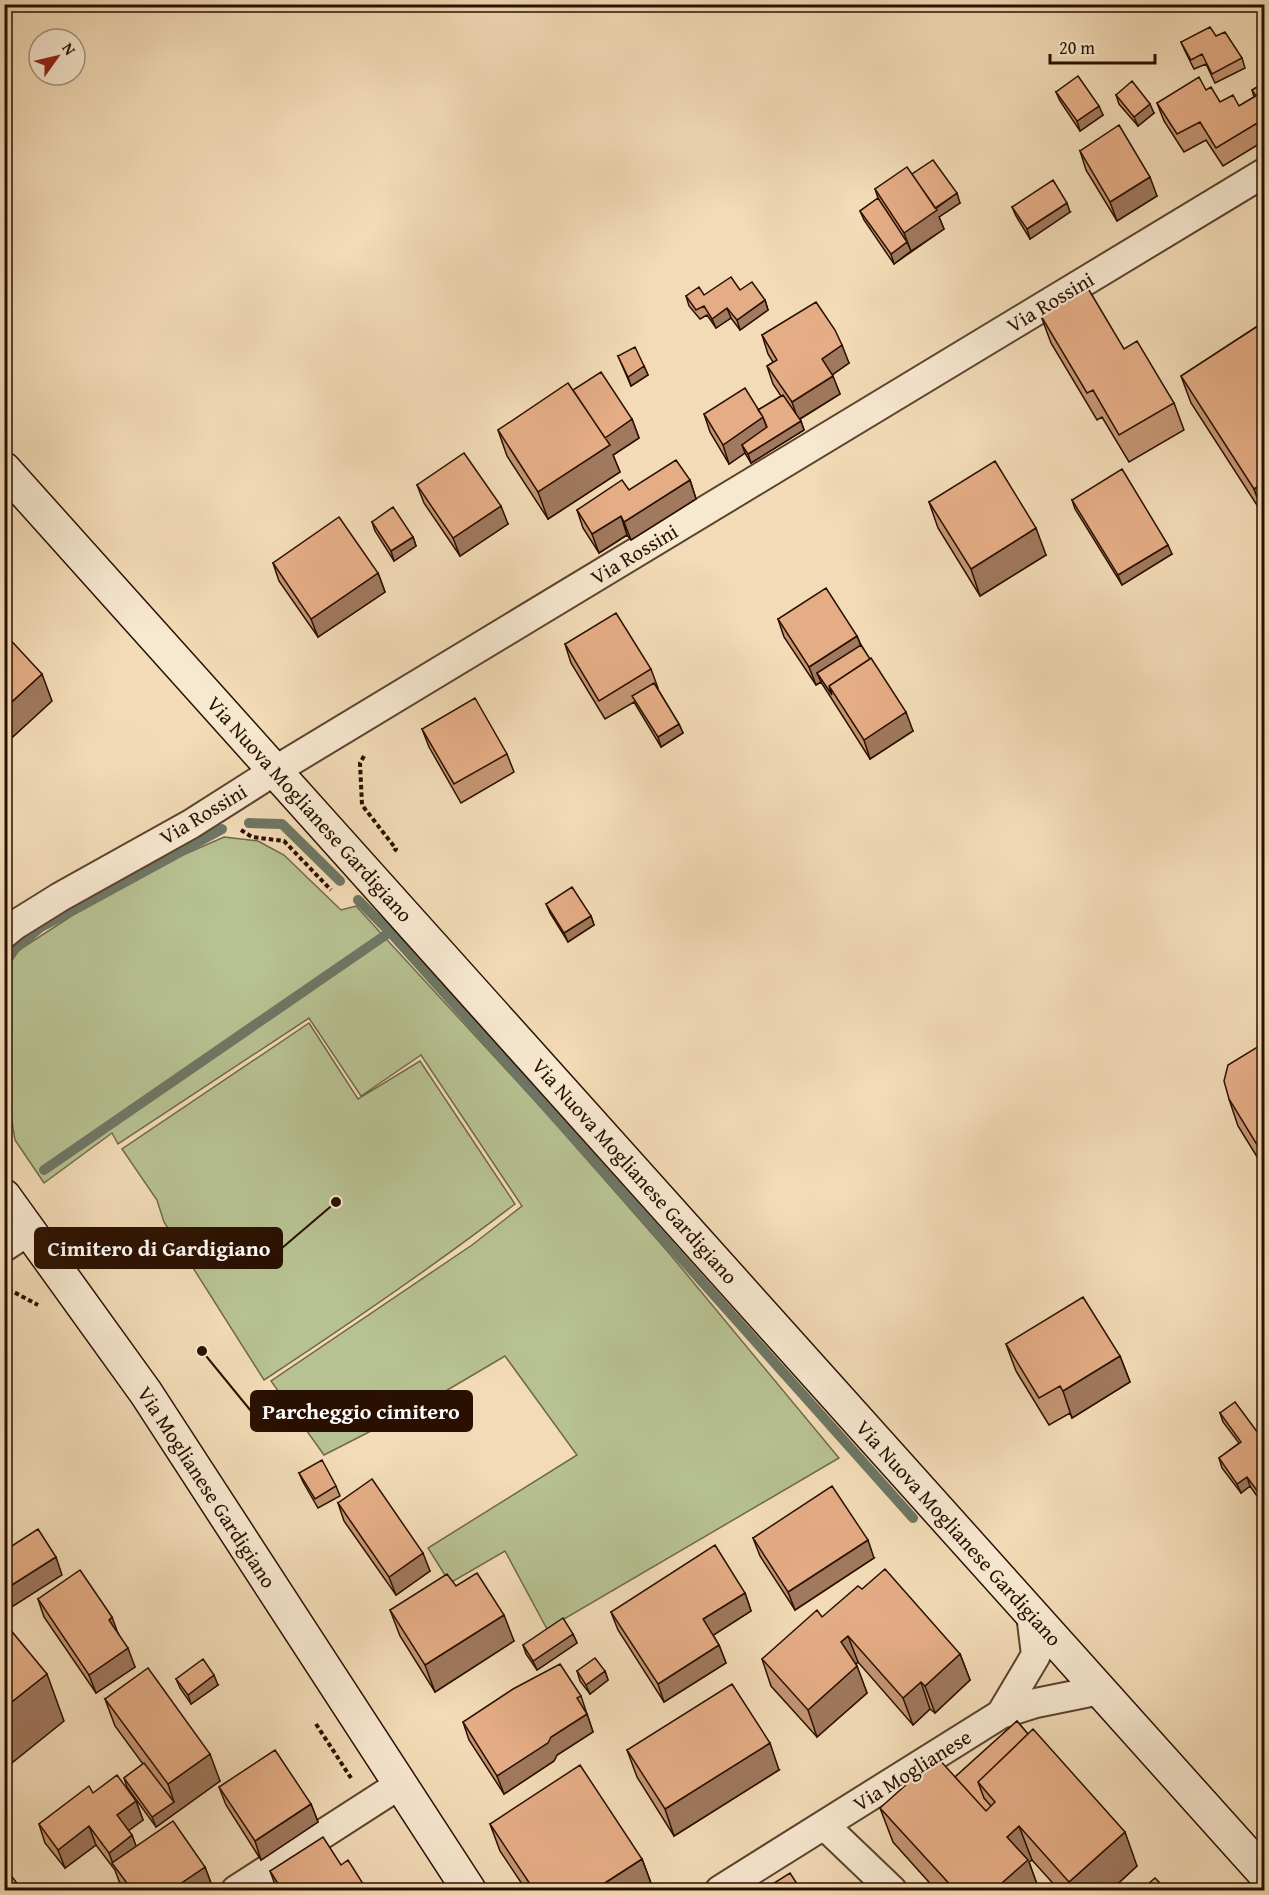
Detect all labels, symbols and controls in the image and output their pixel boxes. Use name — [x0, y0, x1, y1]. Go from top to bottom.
north arrow — [27, 27, 87, 87]
scale bar — [1050, 27, 1155, 65]
text: 20 m — [1059, 34, 1095, 61]
text: N — [56, 37, 83, 60]
street label: Via Rossini — [1000, 264, 1100, 340]
street label: Via Rossini — [584, 516, 684, 592]
street label: Via Nuova Moglianese Gardigiano — [200, 689, 420, 929]
street label: Via Rossini — [153, 776, 253, 852]
street label: Via Nuova Moglianese Gardigiano — [525, 1051, 745, 1291]
callout: Cimitero di Gardigiano — [35, 1228, 282, 1268]
text: Cimitero di Gardigiano — [47, 1232, 271, 1264]
street label: Via Moglianese Gardigiano — [130, 1380, 284, 1594]
callout: Parcheggio cimitero — [251, 1391, 472, 1431]
text: Parcheggio cimitero — [262, 1395, 460, 1427]
street label: Via Nuova Moglianese Gardigiano — [849, 1413, 1069, 1653]
street label: Via Moglianese — [847, 1721, 977, 1819]

